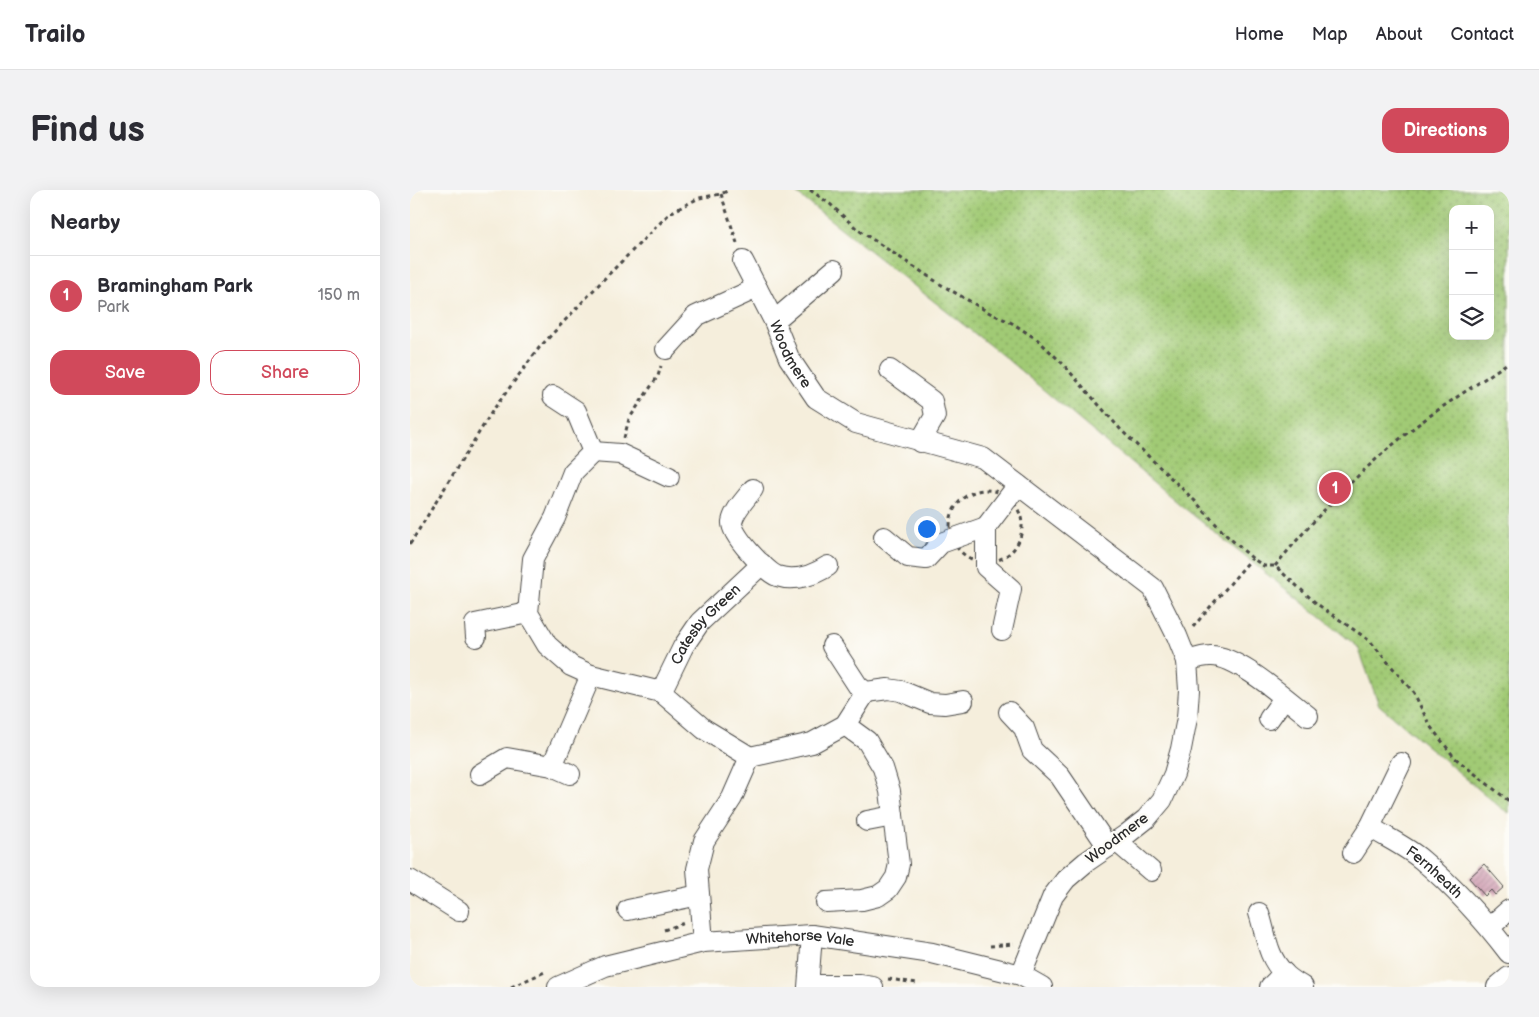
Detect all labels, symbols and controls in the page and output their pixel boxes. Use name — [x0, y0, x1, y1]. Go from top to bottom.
text: Trailo — [25, 20, 85, 49]
text: Home — [1235, 24, 1284, 45]
text: Map — [1312, 24, 1348, 45]
text: About — [1376, 24, 1423, 45]
text: Contact — [1451, 24, 1514, 45]
button: Directions — [1382, 108, 1509, 153]
text: Find us — [30, 109, 145, 152]
map controls — [1449, 205, 1494, 340]
button: + — [1449, 205, 1494, 250]
text: Nearby — [50, 210, 120, 235]
button: − — [1449, 250, 1494, 295]
text: Bramingham Park — [97, 275, 253, 298]
text: 1 — [63, 286, 69, 305]
text: 150 m — [318, 286, 360, 305]
button: layers — [1449, 295, 1494, 340]
text: Park — [97, 298, 129, 317]
street label: Woodmere — [765, 318, 816, 392]
button: Save — [50, 350, 200, 395]
button: Share — [210, 350, 360, 395]
pin: 1 — [1319, 469, 1351, 507]
your location — [914, 516, 940, 542]
street label: Catesby Green — [667, 580, 745, 668]
street label: Woodmere — [1082, 809, 1153, 868]
street label: Fernheath — [1402, 842, 1467, 903]
street label: Whitehorse Vale — [745, 926, 856, 951]

